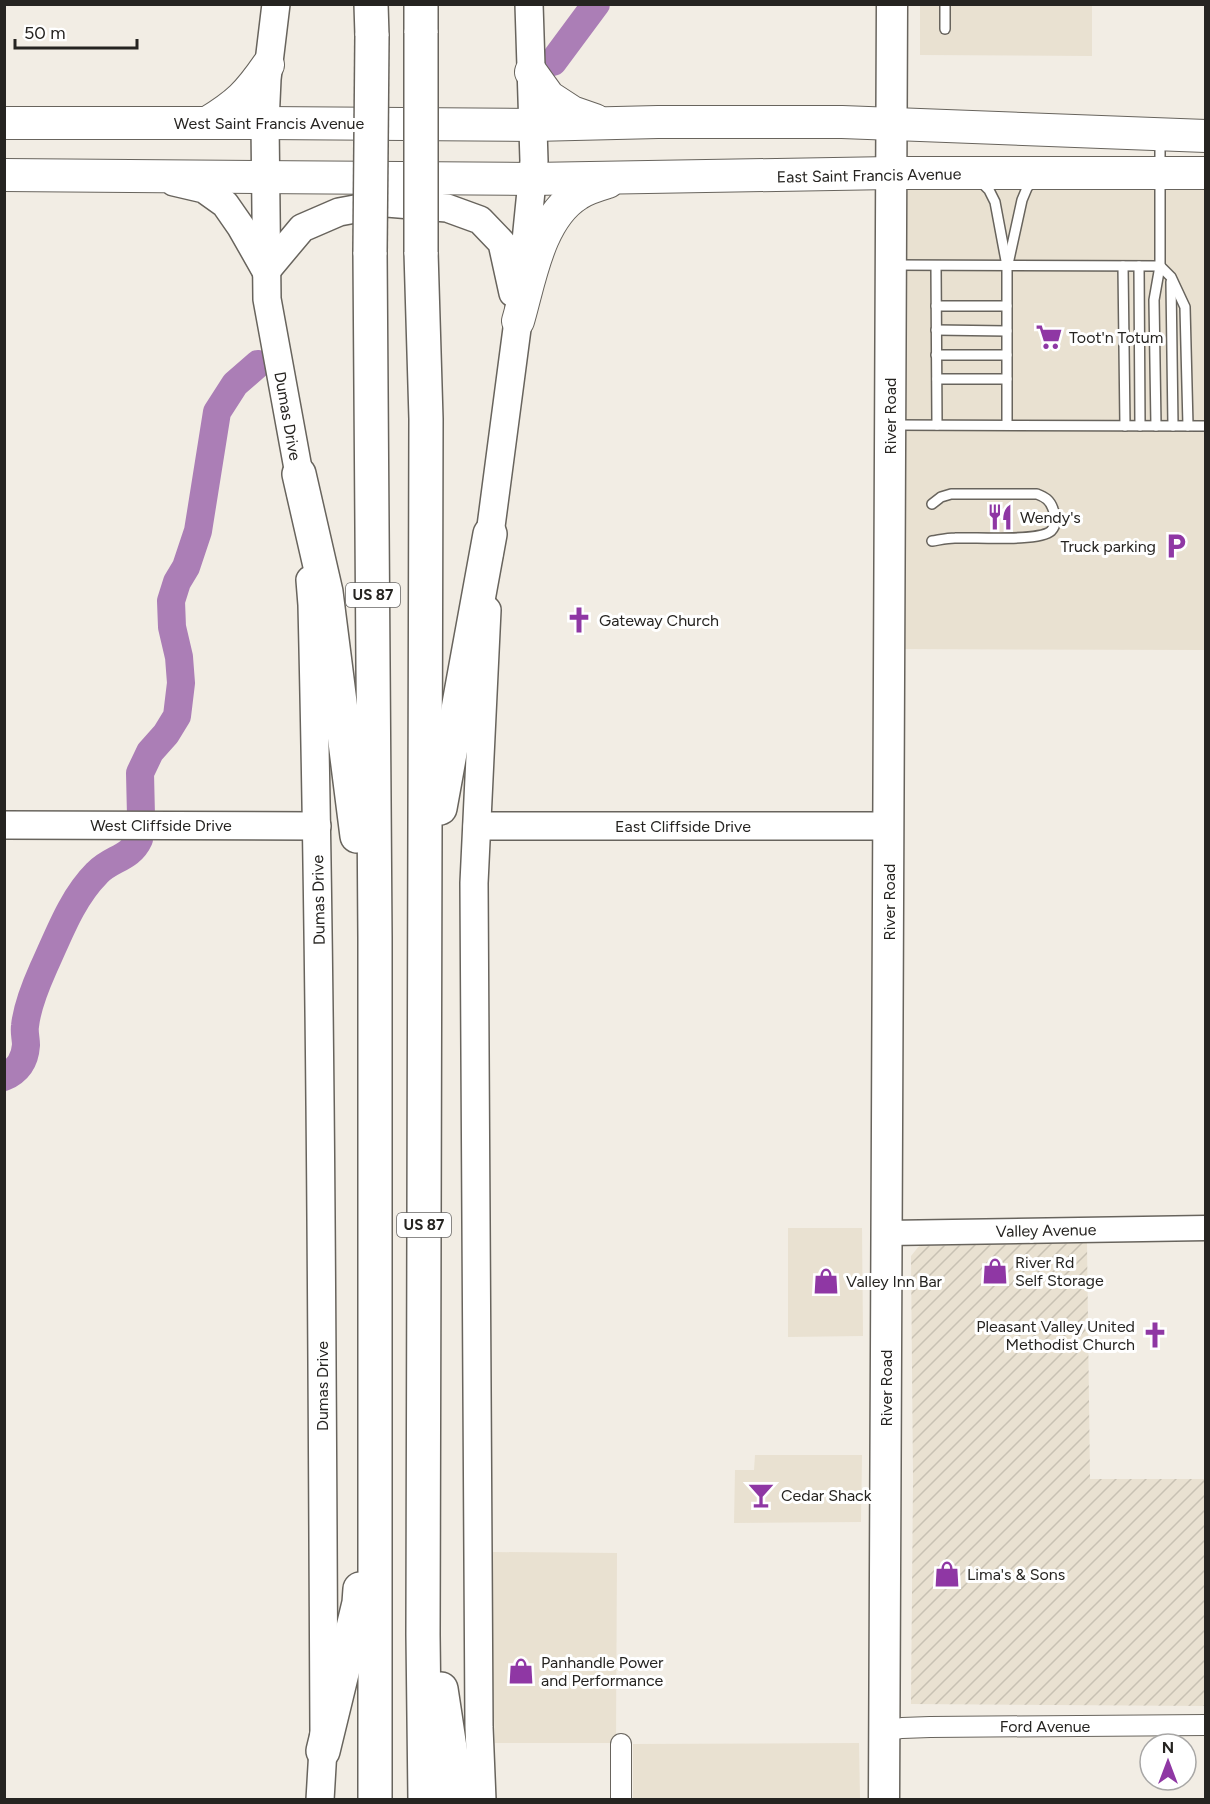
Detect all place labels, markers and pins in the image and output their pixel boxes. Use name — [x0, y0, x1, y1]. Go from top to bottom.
supermarket icon: Toot'n Totum — [1034, 322, 1064, 352]
place label: Toot'n Totum — [1069, 328, 1163, 347]
restaurant icon: Wendy's — [985, 502, 1015, 532]
place label: Wendy's — [1020, 508, 1081, 527]
parking icon: Truck parking — [1161, 531, 1191, 561]
place label: Truck parking — [1060, 537, 1156, 556]
church icon: Gateway Church — [564, 605, 594, 635]
place label: Gateway Church — [599, 611, 719, 630]
place label: River Rd Self Storage — [1015, 1253, 1104, 1290]
shop icon: River Rd Self Storage — [980, 1256, 1010, 1286]
shop icon: Valley Inn Bar — [811, 1266, 841, 1296]
place label: Valley Inn Bar — [846, 1272, 943, 1291]
place label: Pleasant Valley United Methodist Church — [976, 1317, 1135, 1354]
church icon: Pleasant Valley United Methodist Church — [1140, 1320, 1170, 1350]
bar icon: Cedar Shack — [746, 1480, 776, 1510]
place label: Cedar Shack — [781, 1486, 872, 1505]
shop icon: Lima's & Sons — [932, 1559, 962, 1589]
place label: Lima's & Sons — [967, 1565, 1065, 1584]
place label: Panhandle Power and Performance — [541, 1653, 664, 1690]
shop icon: Panhandle Power and Performance — [506, 1656, 536, 1686]

